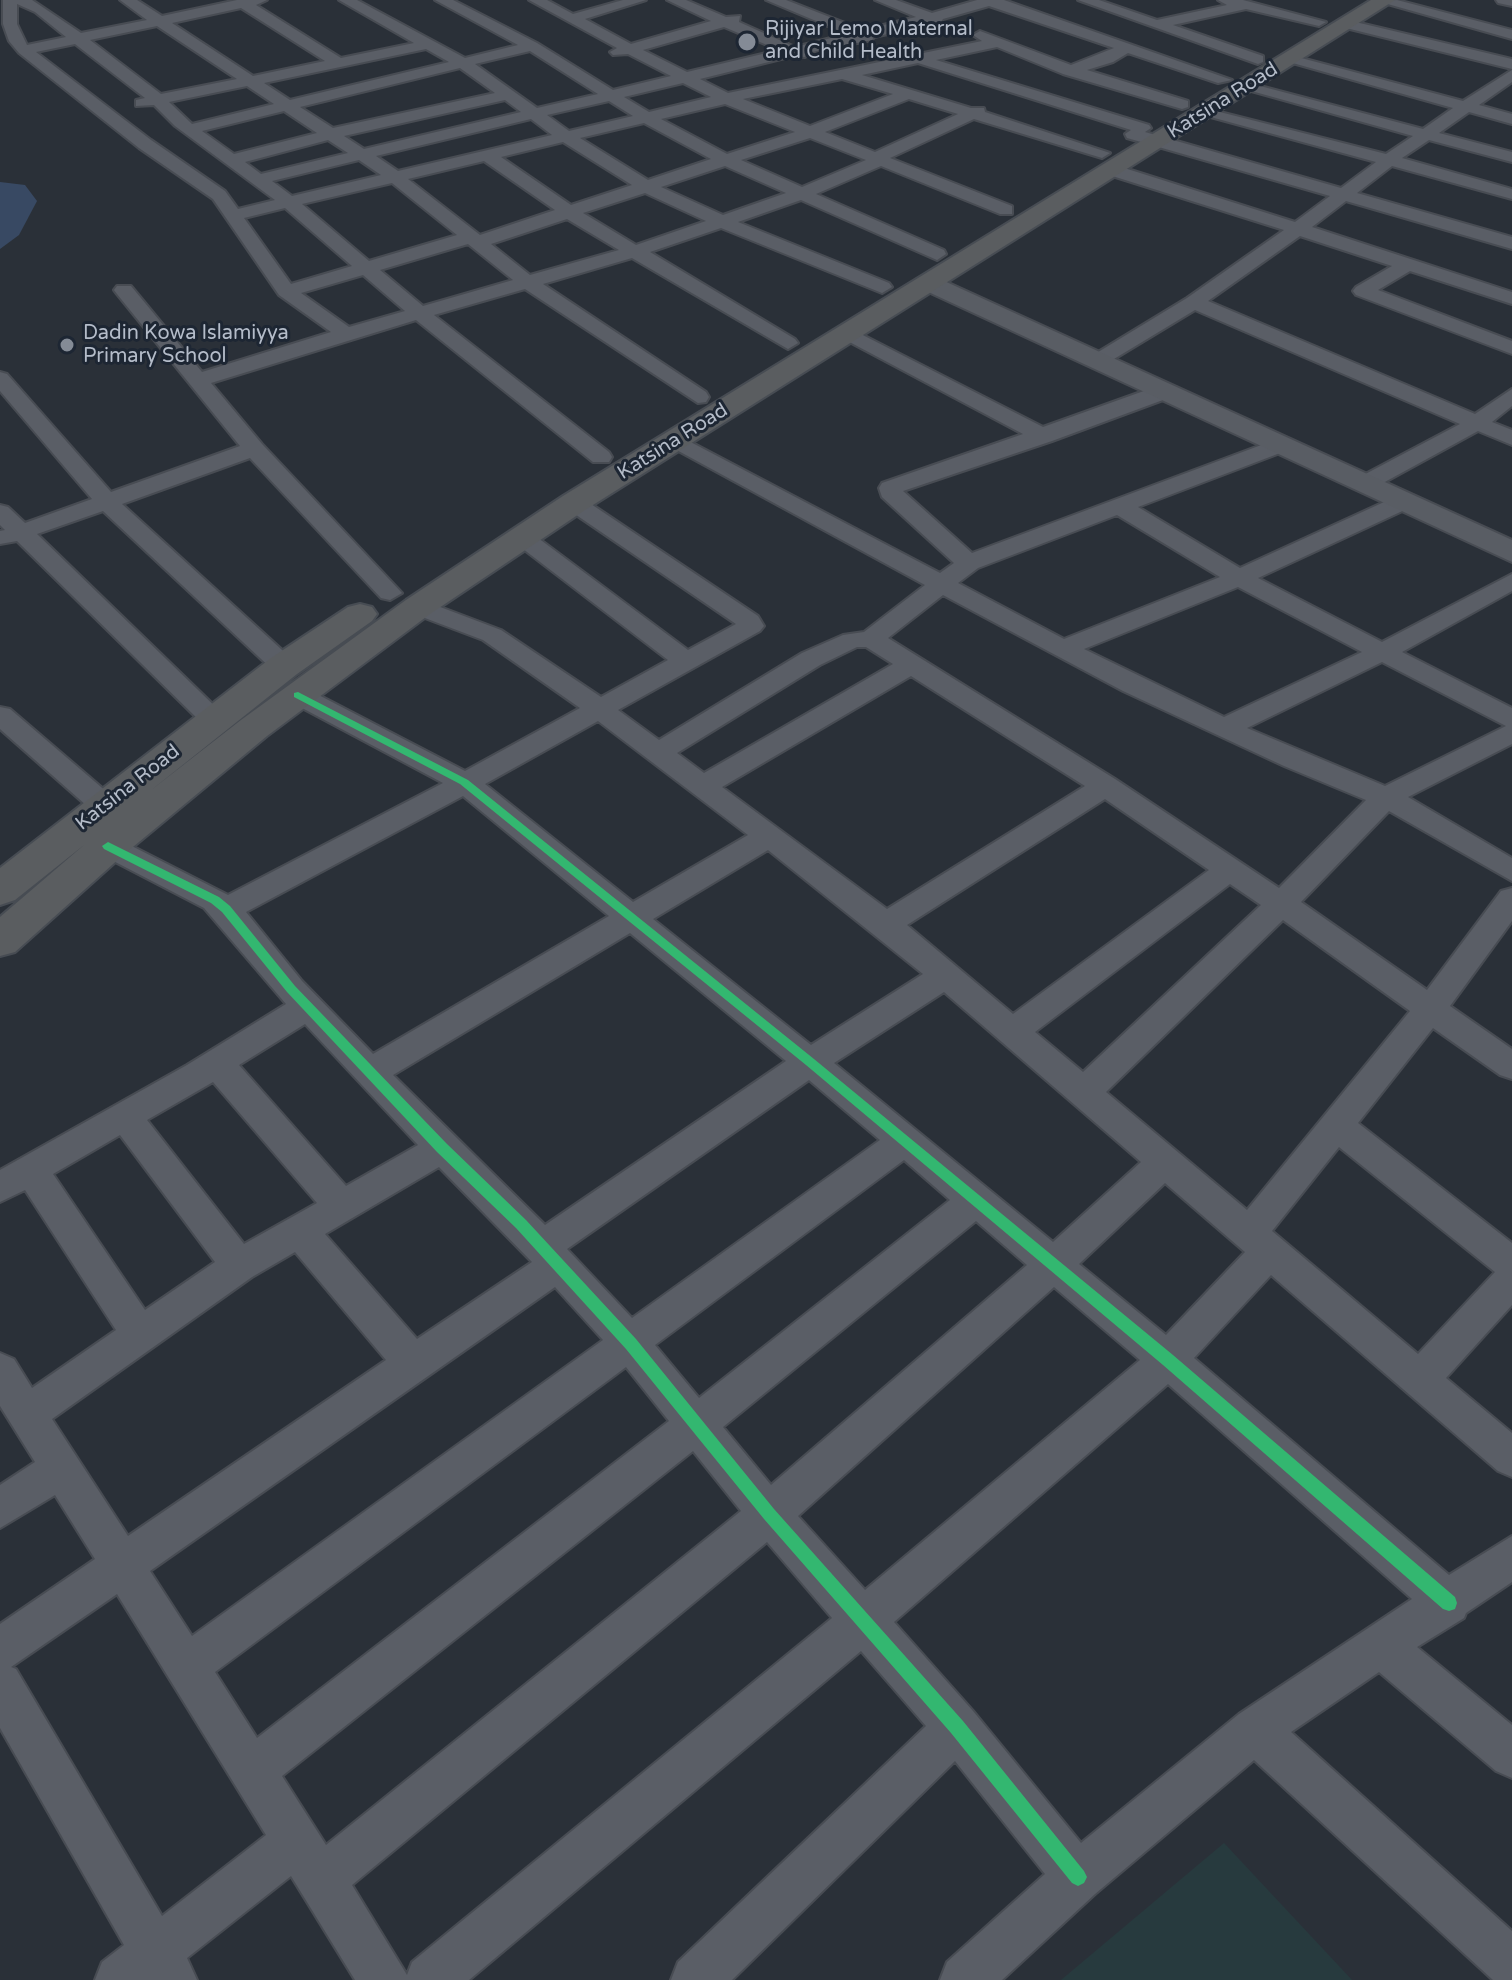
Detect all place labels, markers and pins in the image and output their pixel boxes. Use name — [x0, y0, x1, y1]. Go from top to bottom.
place label: Rijiyar Lemo Maternal and Child Health — [765, 18, 973, 65]
marker: Rijiyar Lemo Maternal and Child Health — [736, 31, 758, 53]
place label: Dadin Kowa Islamiyya Primary School — [83, 322, 289, 369]
marker: Dadin Kowa Islamiyya Primary School — [58, 336, 76, 354]

